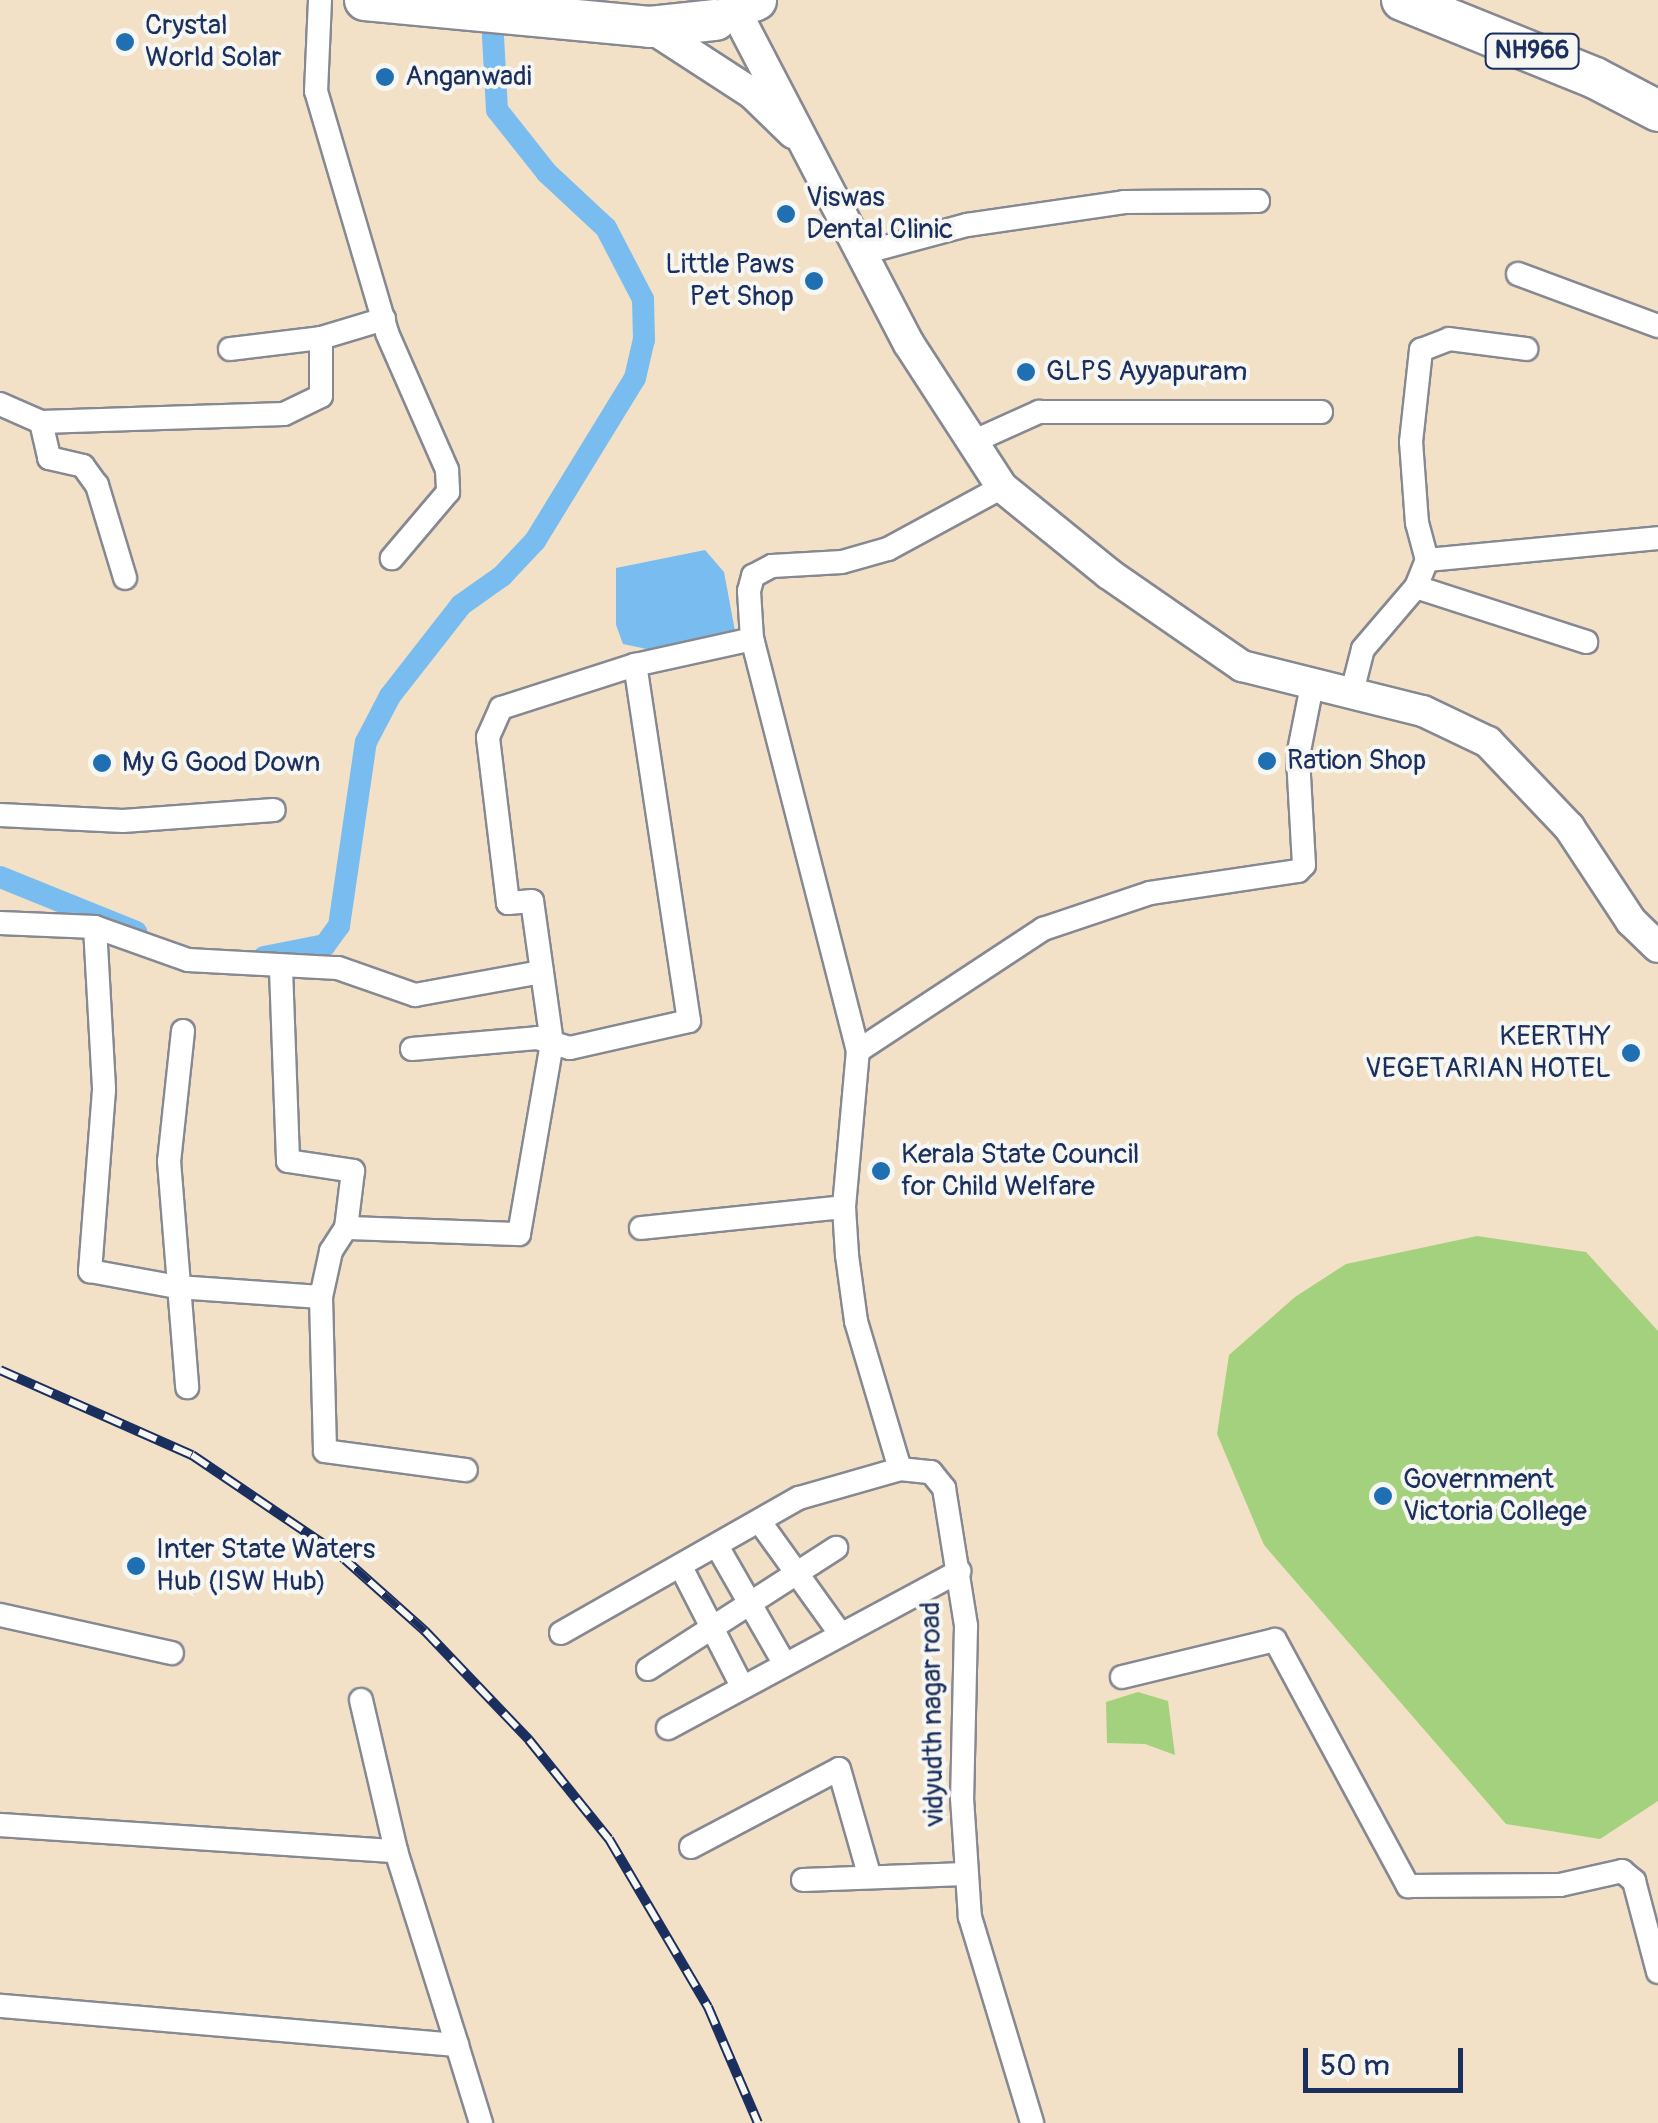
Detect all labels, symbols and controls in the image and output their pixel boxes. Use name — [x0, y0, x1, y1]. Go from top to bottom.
place label: Crystal World Solar — [145, 9, 281, 75]
marker: Crystal World Solar — [114, 31, 136, 53]
road number: NH966 — [1484, 31, 1580, 71]
place label: Anganwadi — [405, 60, 532, 94]
marker: Anganwadi — [374, 66, 396, 88]
place label: Viswas Dental Clinic — [806, 181, 953, 247]
marker: Viswas Dental Clinic — [775, 203, 797, 225]
place label: Little Paws Pet Shop — [665, 248, 794, 314]
marker: Little Paws Pet Shop — [803, 270, 825, 292]
place label: GLPS Ayyapuram — [1046, 355, 1247, 389]
marker: GLPS Ayyapuram — [1015, 361, 1037, 383]
place label: Ration Shop — [1287, 744, 1426, 778]
place label: My G Good Down — [122, 746, 320, 780]
marker: Ration Shop — [1256, 750, 1278, 772]
marker: My G Good Down — [91, 752, 113, 774]
place label: KEERTHY VEGETARIAN HOTEL — [1365, 1020, 1611, 1086]
marker: KEERTHY VEGETARIAN HOTEL — [1620, 1042, 1642, 1064]
place label: Kerala State Council for Child Welfare — [901, 1138, 1140, 1204]
marker: Kerala State Council for Child Welfare — [870, 1160, 892, 1182]
place label: Government Victoria College — [1403, 1463, 1587, 1529]
marker: Government Victoria College — [1372, 1485, 1394, 1507]
place label: Inter State Waters Hub (ISW Hub) — [156, 1533, 375, 1599]
marker: Inter State Waters Hub (ISW Hub) — [125, 1555, 147, 1577]
street label: vidyudth nagar road — [914, 1601, 952, 1827]
scale bar — [1308, 2028, 1468, 2090]
text: 50 m — [1320, 2047, 1390, 2084]

